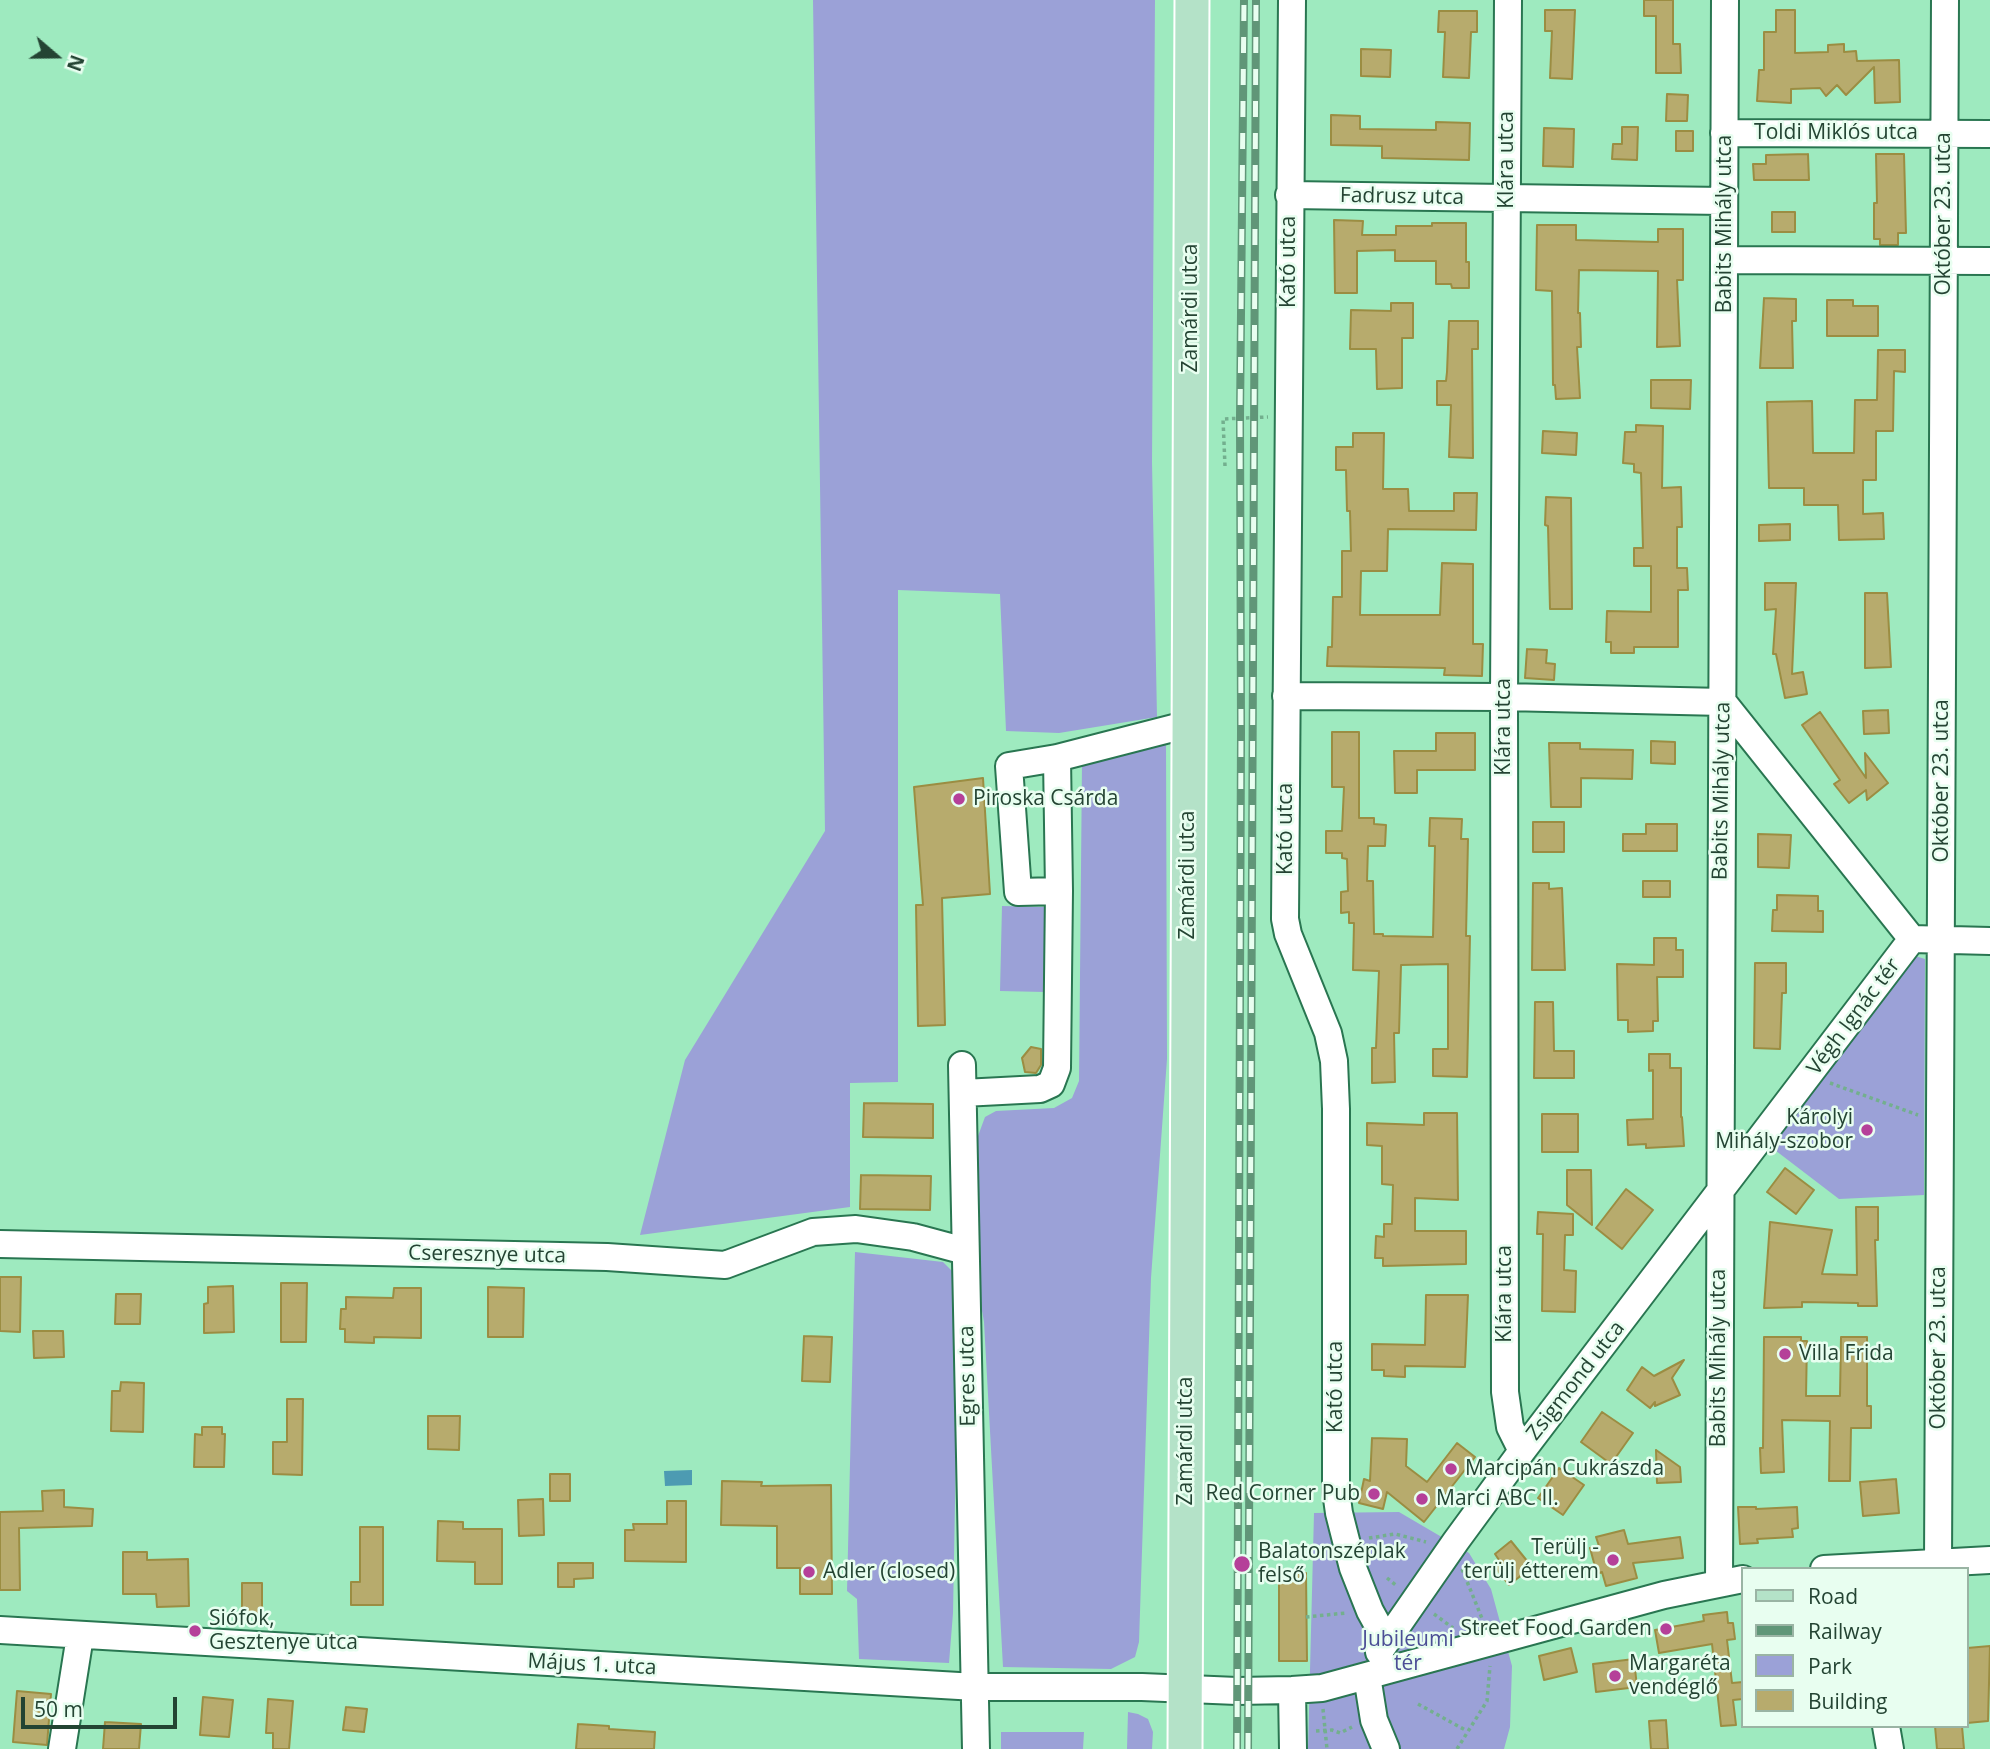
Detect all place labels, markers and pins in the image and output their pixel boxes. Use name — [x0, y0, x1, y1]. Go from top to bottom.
place label: Piroska Csárda — [973, 786, 1118, 812]
marker: Piroska Csárda — [951, 791, 967, 807]
place label: Károlyi Mihály-szobor — [1715, 1105, 1853, 1155]
marker: Károlyi Mihály-szobor — [1859, 1122, 1875, 1138]
place label: Villa Frida — [1799, 1341, 1894, 1367]
marker: Villa Frida — [1777, 1346, 1793, 1362]
place label: Marcipán Cukrászda — [1465, 1456, 1664, 1482]
marker: Marcipán Cukrászda — [1443, 1461, 1459, 1477]
place label: Red Corner Pub — [1205, 1481, 1360, 1507]
marker: Red Corner Pub — [1366, 1486, 1382, 1502]
place label: Marci ABC II. — [1436, 1486, 1559, 1512]
marker: Marci ABC II. — [1414, 1491, 1430, 1507]
place label: Terülj - terülj étterem — [1464, 1535, 1599, 1585]
place label: Balatonszéplak felső — [1258, 1539, 1406, 1589]
marker: Terülj - terülj étterem — [1605, 1552, 1621, 1568]
marker: Balatonszéplak felső — [1232, 1554, 1252, 1574]
place label: Adler (closed) — [823, 1559, 955, 1585]
marker: Adler (closed) — [801, 1564, 817, 1580]
place label: Siófok, Gesztenye utca — [209, 1606, 358, 1656]
place label: Street Food Garden — [1460, 1616, 1652, 1642]
marker: Street Food Garden — [1658, 1621, 1674, 1637]
marker: Siófok, Gesztenye utca — [187, 1623, 203, 1639]
place label: Margaréta vendéglő — [1629, 1651, 1731, 1701]
marker: Margaréta vendéglő — [1607, 1668, 1623, 1684]

